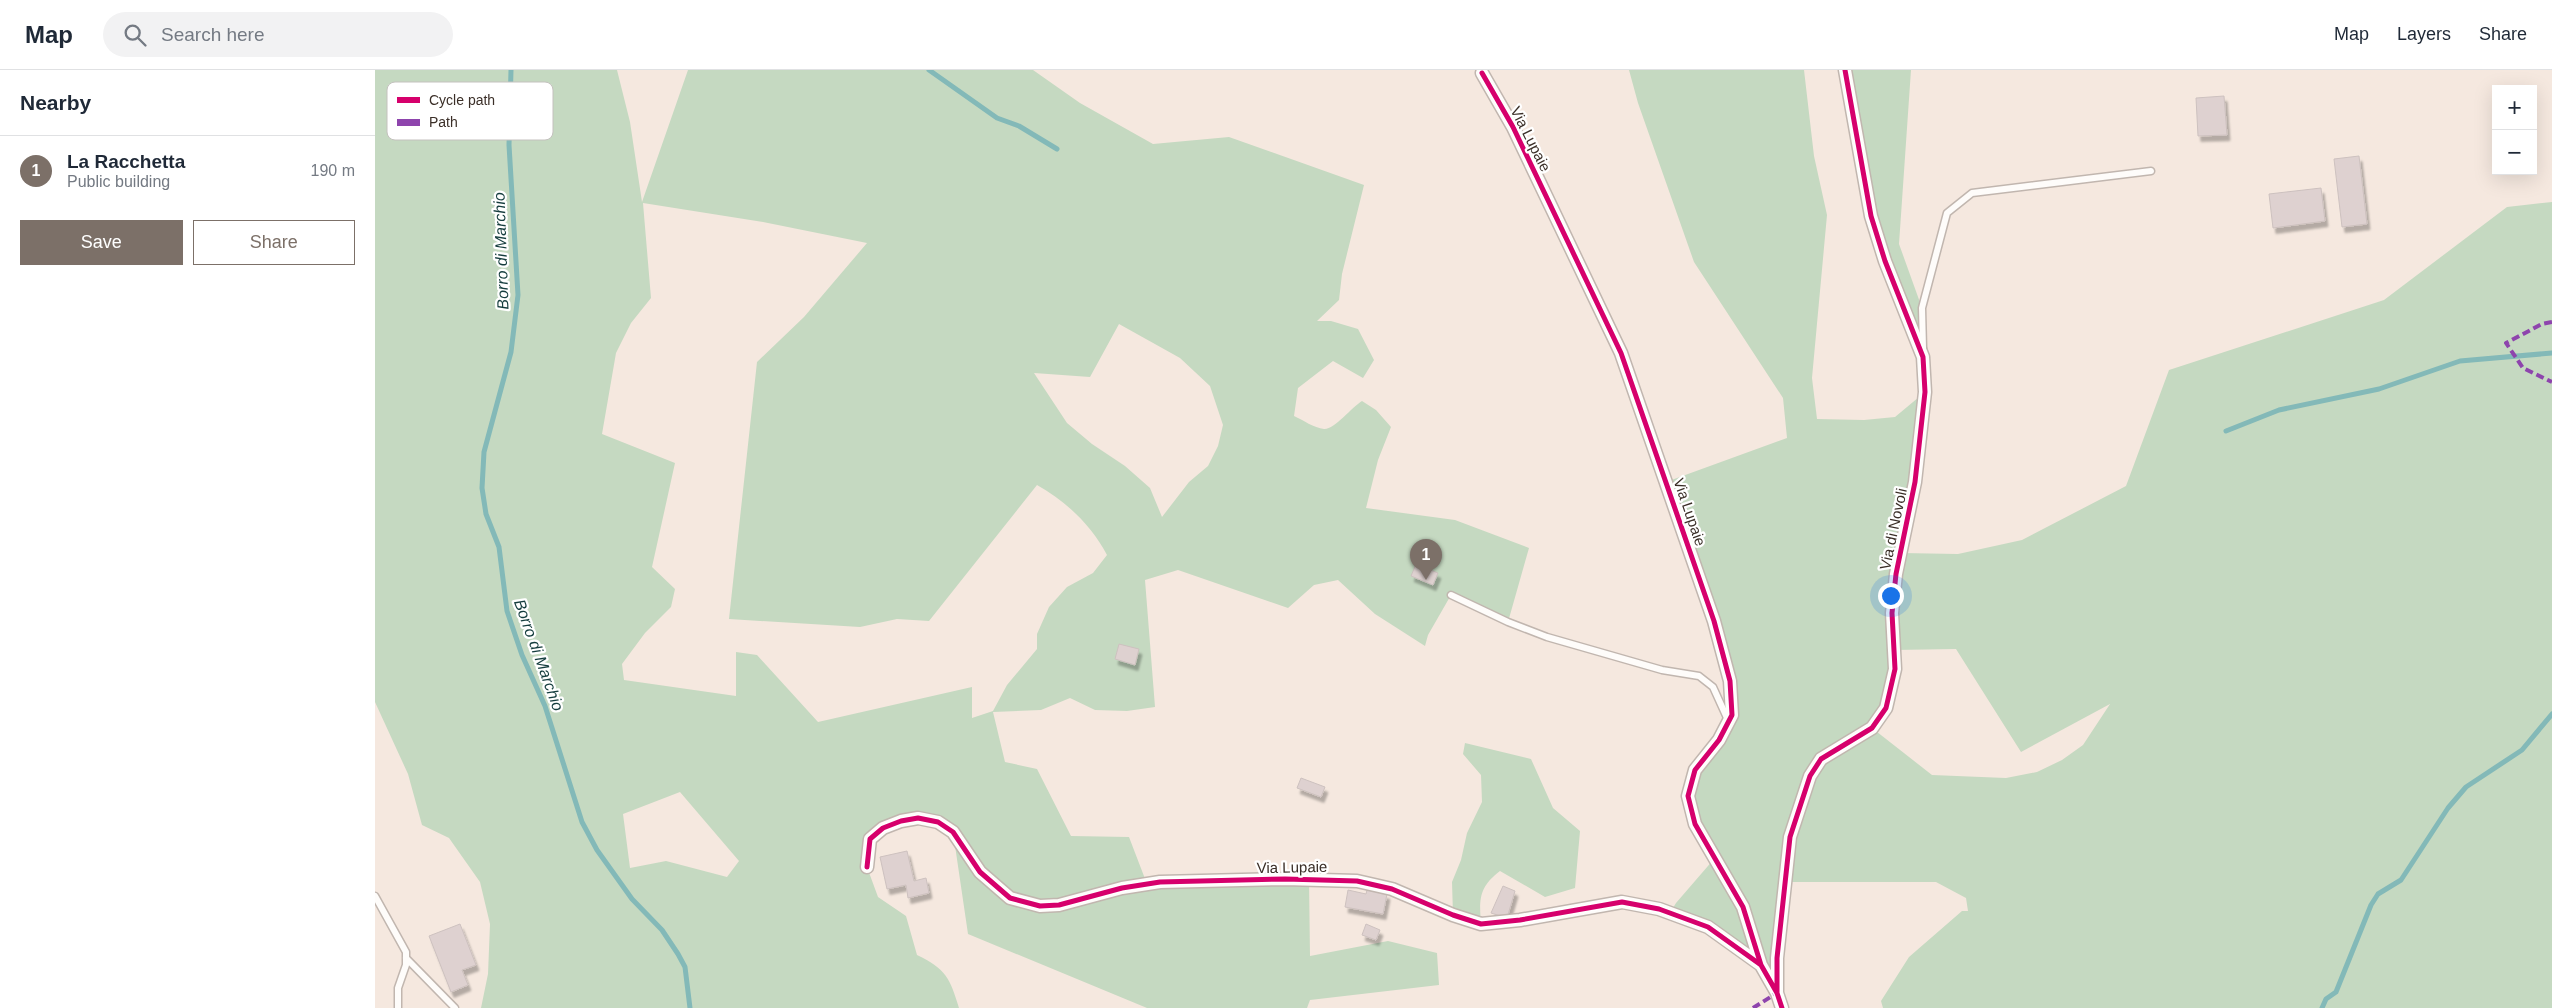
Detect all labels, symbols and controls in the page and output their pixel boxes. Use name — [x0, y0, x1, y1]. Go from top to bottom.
search box — [103, 12, 453, 57]
text: Map — [25, 21, 73, 48]
icon: search — [121, 21, 149, 49]
text: Search here — [161, 24, 265, 45]
text: Map — [2334, 24, 2369, 44]
text: Layers — [2397, 24, 2451, 44]
text: Share — [2479, 24, 2527, 44]
legend — [387, 82, 553, 140]
map controls — [2492, 85, 2537, 175]
button: + — [2492, 85, 2537, 130]
text: Nearby — [20, 91, 91, 114]
text: Cycle path — [429, 92, 495, 108]
street label: Via Lupaie — [1507, 104, 1555, 174]
text: Path — [429, 114, 458, 130]
button: − — [2492, 130, 2537, 175]
text: La Racchetta — [67, 151, 185, 172]
text: 1 — [32, 162, 40, 179]
text: 190 m — [311, 162, 355, 179]
text: Public building — [67, 173, 170, 190]
water label: Borro di Marchio — [490, 192, 512, 310]
button: Save — [20, 220, 183, 265]
button: Share — [193, 220, 355, 265]
street label: Via Lupaie — [1670, 476, 1710, 548]
street label: Via di Novoli — [1876, 487, 1910, 571]
pin: 1 — [1410, 539, 1442, 580]
your location — [1878, 583, 1904, 609]
water label: Borro di Marchio — [511, 597, 567, 713]
street label: Via Lupaie — [1257, 858, 1327, 876]

